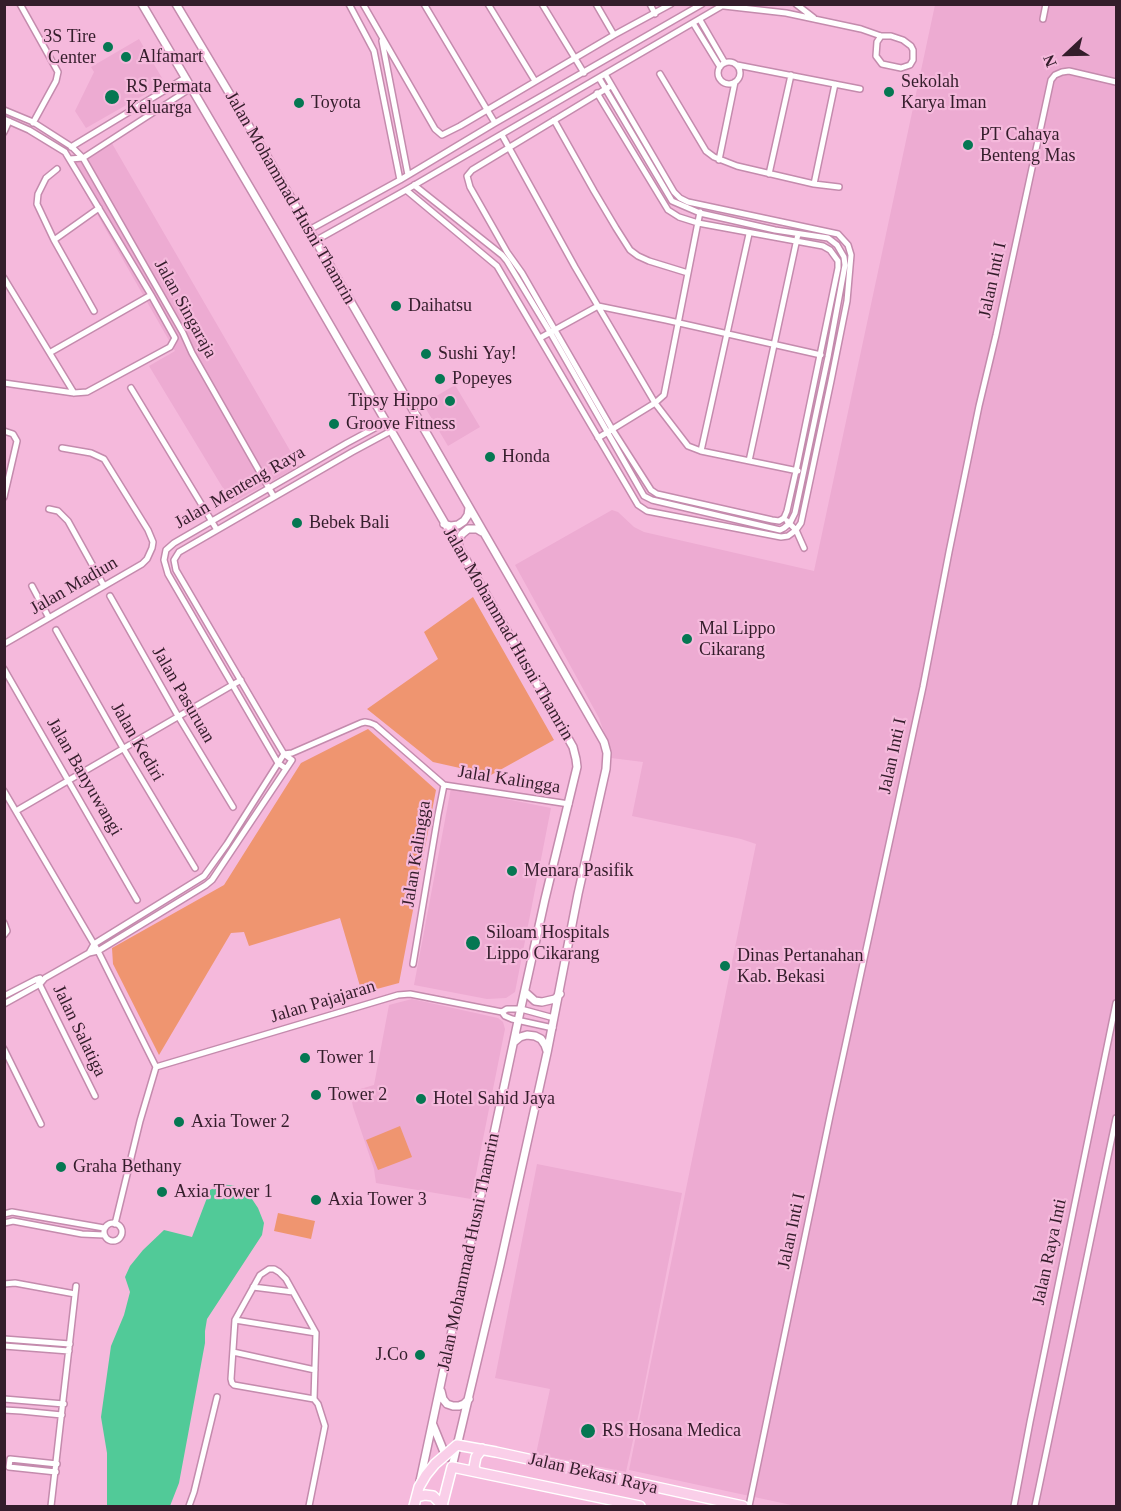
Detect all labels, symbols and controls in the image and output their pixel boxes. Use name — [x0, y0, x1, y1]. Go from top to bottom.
north arrow — [1037, 24, 1097, 84]
place label: 3S Tire Center — [43, 26, 96, 68]
marker: 3S Tire Center — [101, 40, 115, 54]
place label: Alfamart — [138, 46, 203, 68]
marker: Alfamart — [119, 50, 133, 64]
text: N — [1040, 52, 1060, 69]
place label: Sekolah Karya Iman — [901, 71, 986, 113]
place label: RS Permata Keluarga — [126, 76, 211, 118]
marker: Sekolah Karya Iman — [882, 85, 896, 99]
marker: RS Permata Keluarga — [103, 88, 121, 106]
street label: Jalan Mohammad Husni Thamrin — [220, 88, 360, 308]
place label: Toyota — [311, 92, 361, 114]
marker: Toyota — [292, 96, 306, 110]
place label: PT Cahaya Benteng Mas — [980, 124, 1075, 166]
marker: PT Cahaya Benteng Mas — [961, 138, 975, 152]
street label: Jalan Inti I — [974, 240, 1012, 320]
street label: Jalan Singaraja — [149, 256, 221, 362]
place label: Daihatsu — [408, 295, 472, 317]
marker: Daihatsu — [389, 299, 403, 313]
place label: Sushi Yay! — [438, 343, 517, 365]
marker: Sushi Yay! — [419, 347, 433, 361]
place label: Popeyes — [452, 368, 512, 390]
marker: Popeyes — [433, 372, 447, 386]
place label: Tipsy Hippo — [348, 390, 438, 412]
marker: Tipsy Hippo — [443, 394, 457, 408]
place label: Groove Fitness — [346, 413, 455, 435]
marker: Groove Fitness — [327, 417, 341, 431]
street label: Jalan Menteng Raya — [171, 442, 309, 534]
place label: Honda — [502, 446, 550, 468]
marker: Honda — [483, 450, 497, 464]
place label: Bebek Bali — [309, 512, 389, 534]
marker: Bebek Bali — [290, 516, 304, 530]
street label: Jalan Mohammad Husni Thamrin — [438, 524, 578, 744]
street label: Jalan Madiun — [26, 552, 122, 620]
place label: Mal Lippo Cikarang — [699, 618, 775, 660]
marker: Mal Lippo Cikarang — [680, 632, 694, 646]
street label: Jalan Pasuruan — [147, 643, 219, 747]
street label: Jalan Kediri — [106, 699, 168, 785]
street label: Jalan Banyuwangi — [42, 714, 126, 840]
street label: Jalan Inti I — [874, 716, 912, 796]
street label: Jalal Kalingga — [456, 761, 562, 799]
street label: Jalan Kalingga — [398, 799, 436, 909]
place label: Menara Pasifik — [524, 860, 633, 882]
marker: Menara Pasifik — [505, 864, 519, 878]
place label: Siloam Hospitals Lippo Cikarang — [486, 922, 610, 964]
marker: Siloam Hospitals Lippo Cikarang — [464, 934, 482, 952]
place label: Dinas Pertanahan Kab. Bekasi — [737, 945, 863, 988]
marker: Dinas Pertanahan Kab. Bekasi — [718, 959, 732, 973]
street label: Jalan Pajajaran — [268, 976, 378, 1028]
street label: Jalan Salatiga — [47, 982, 111, 1080]
place label: Tower 1 — [317, 1047, 376, 1069]
marker: Tower 1 — [298, 1051, 312, 1065]
place label: Tower 2 — [328, 1084, 387, 1106]
marker: Tower 2 — [309, 1088, 323, 1102]
place label: Hotel Sahid Jaya — [433, 1088, 555, 1110]
marker: Hotel Sahid Jaya — [414, 1092, 428, 1106]
place label: Axia Tower 2 — [191, 1111, 290, 1133]
marker: Axia Tower 2 — [172, 1115, 186, 1129]
street label: Jalan Mohammad Husni Thamrin — [433, 1131, 505, 1373]
place label: Graha Bethany — [73, 1156, 181, 1178]
marker: Graha Bethany — [54, 1160, 68, 1174]
place label: Axia Tower 1 — [174, 1181, 273, 1203]
marker: Axia Tower 1 — [155, 1185, 169, 1199]
place label: Axia Tower 3 — [328, 1189, 427, 1211]
street label: Jalan Inti I — [773, 1191, 811, 1271]
marker: Axia Tower 3 — [309, 1193, 323, 1207]
street label: Jalan Raya Inti — [1028, 1197, 1072, 1307]
place label: J.Co — [375, 1344, 408, 1366]
marker: J.Co — [413, 1348, 427, 1362]
place label: RS Hosana Medica — [602, 1420, 741, 1442]
marker: RS Hosana Medica — [579, 1422, 597, 1440]
street label: Jalan Bekasi Raya — [526, 1449, 660, 1499]

